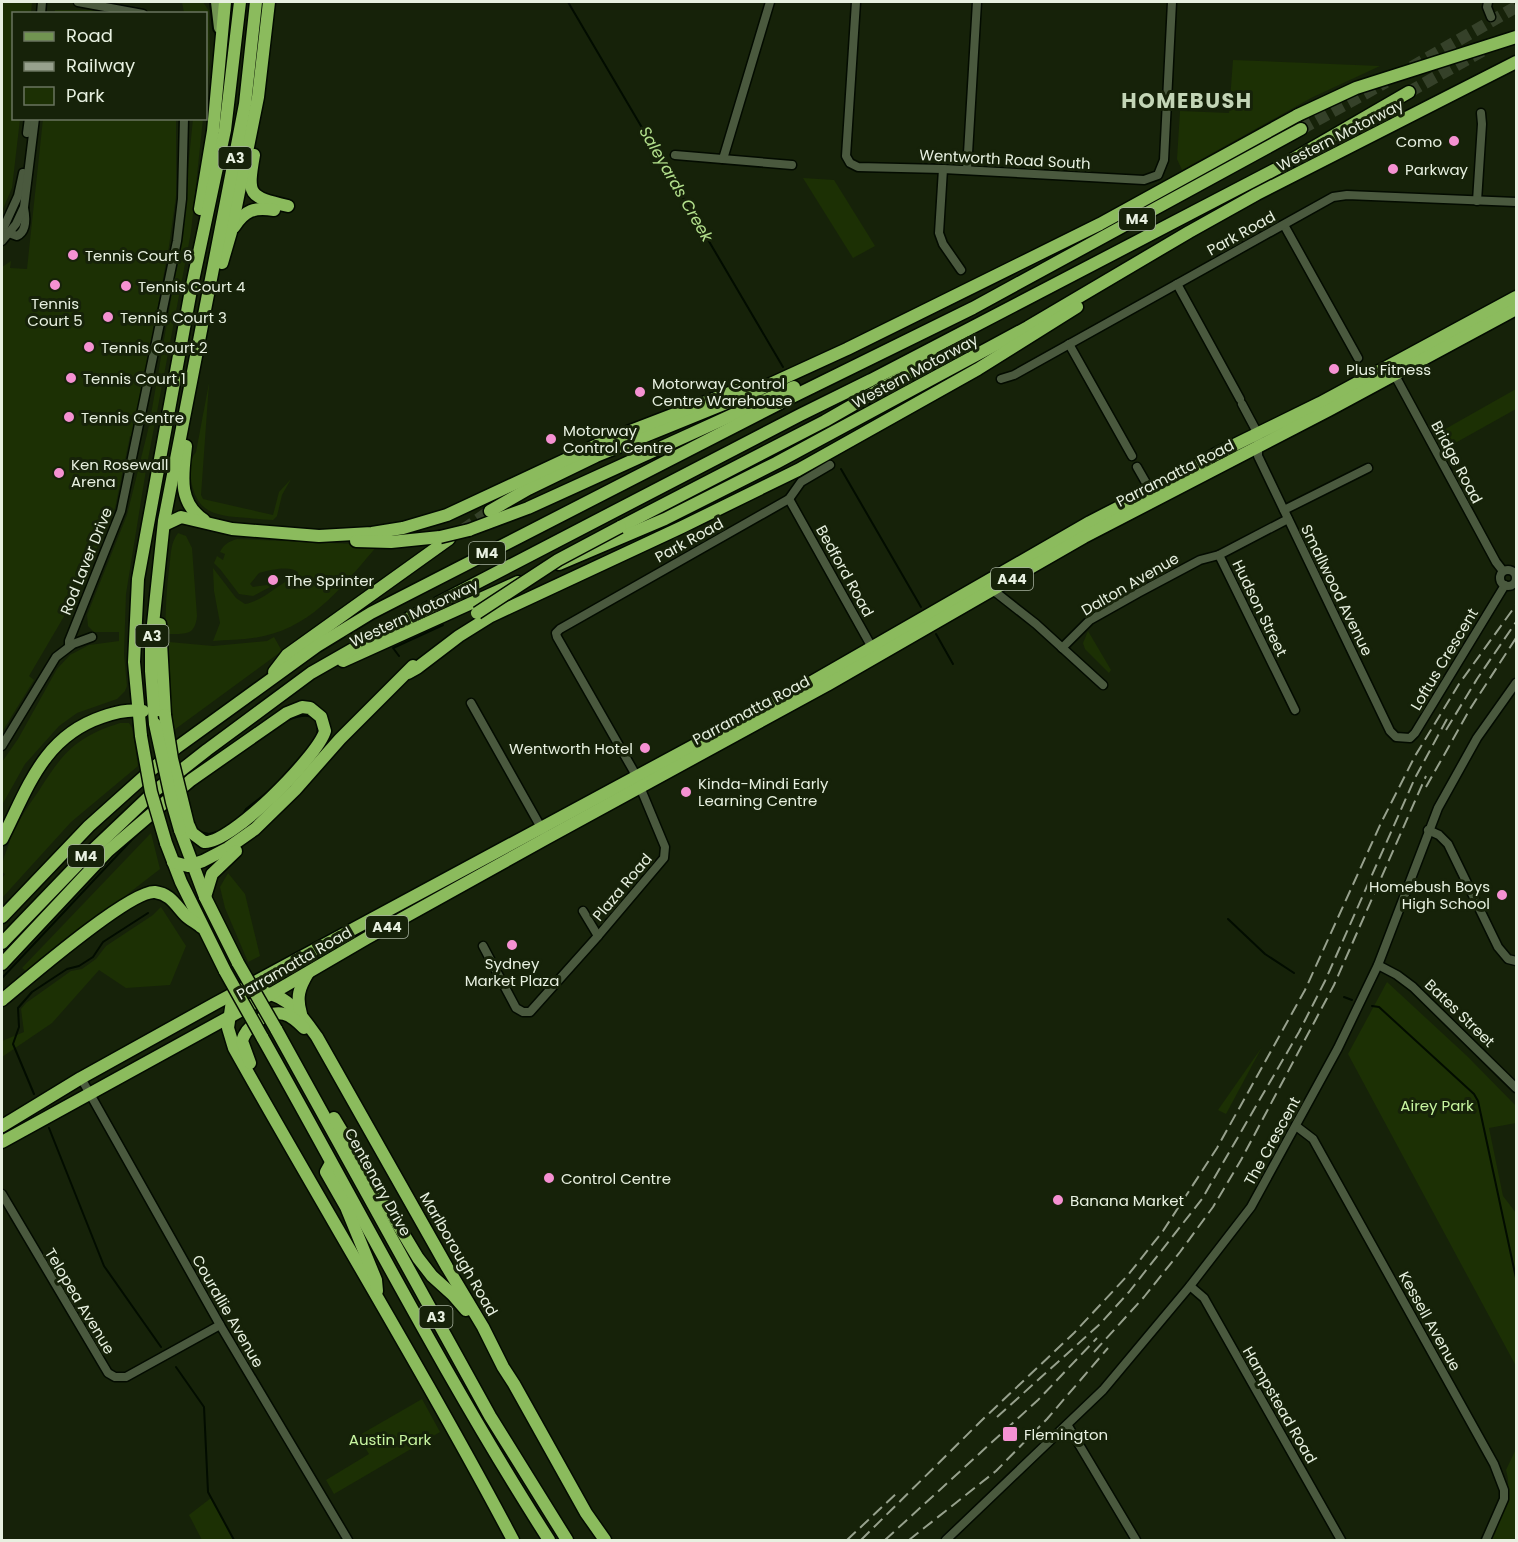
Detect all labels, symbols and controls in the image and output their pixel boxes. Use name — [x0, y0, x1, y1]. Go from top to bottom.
legend — [12, 12, 207, 120]
text: Road — [66, 23, 113, 48]
text: Railway — [66, 53, 135, 78]
text: Park — [66, 83, 105, 108]
district label: HOMEBUSH — [1121, 86, 1253, 115]
street label: Western Motorway — [1273, 94, 1408, 176]
water label: Saleyards Creek — [634, 122, 719, 247]
place label: Como — [1396, 131, 1442, 152]
marker: Como — [1447, 134, 1461, 148]
street label: Wentworth Road South — [919, 144, 1091, 174]
road number: A3 — [218, 147, 252, 169]
place label: Parkway — [1405, 159, 1469, 180]
marker: Parkway — [1386, 162, 1400, 176]
street label: Park Road — [1203, 206, 1279, 260]
road number: M4 — [1119, 208, 1155, 230]
place label: Tennis Court 6 — [85, 245, 193, 266]
marker: Tennis Court 6 — [66, 248, 80, 262]
place label: Tennis Court 4 — [138, 276, 245, 297]
marker: Tennis Court 5 — [48, 278, 62, 292]
marker: Tennis Court 4 — [119, 279, 133, 293]
place label: Tennis Court 5 — [27, 293, 83, 331]
place label: Tennis Court 3 — [120, 307, 227, 328]
marker: Tennis Court 3 — [101, 310, 115, 324]
street label: Western Motorway — [848, 329, 982, 413]
place label: Tennis Court 2 — [101, 337, 208, 358]
marker: Tennis Court 2 — [82, 340, 96, 354]
place label: Plus Fitness — [1346, 359, 1431, 380]
marker: Plus Fitness — [1327, 362, 1341, 376]
place label: Tennis Court 1 — [83, 368, 186, 389]
marker: Tennis Court 1 — [64, 371, 78, 385]
place label: Motorway Control Centre Warehouse — [652, 373, 792, 411]
marker: Motorway Control Centre Warehouse — [633, 385, 647, 399]
place label: Tennis Centre — [81, 407, 184, 428]
marker: Tennis Centre — [62, 410, 76, 424]
street label: Bridge Road — [1426, 417, 1488, 507]
place label: Motorway Control Centre — [563, 420, 673, 458]
marker: Motorway Control Centre — [544, 432, 558, 446]
street label: Parramatta Road — [1112, 434, 1238, 512]
place label: Ken Rosewall Arena — [71, 454, 169, 492]
marker: Ken Rosewall Arena — [52, 466, 66, 480]
street label: Rod Laver Drive — [55, 504, 117, 618]
street label: Park Road — [651, 513, 727, 567]
street label: Bedford Road — [811, 521, 879, 621]
street label: Smallwood Avenue — [1296, 521, 1378, 659]
road number: M4 — [469, 542, 505, 564]
street label: Dalton Avenue — [1077, 548, 1183, 620]
street label: Hudson Street — [1228, 556, 1292, 660]
road number: A44 — [991, 568, 1033, 590]
place label: The Sprinter — [285, 570, 375, 591]
marker: The Sprinter — [266, 573, 280, 587]
street label: Western Motorway — [346, 574, 482, 652]
street label: Loftus Crescent — [1405, 604, 1483, 714]
road number: A3 — [136, 625, 168, 647]
street label: Parramatta Road — [689, 670, 813, 750]
place label: Wentworth Hotel — [509, 738, 633, 759]
marker: Wentworth Hotel — [638, 741, 652, 755]
place label: Kinda-Mindi Early Learning Centre — [698, 773, 829, 811]
marker: Kinda-Mindi Early Learning Centre — [679, 785, 693, 799]
road number: M4 — [68, 845, 104, 867]
street label: Plaza Road — [587, 849, 657, 925]
place label: Homebush Boys High School — [1369, 876, 1490, 914]
marker: Homebush Boys High School — [1495, 888, 1509, 902]
road number: A44 — [366, 916, 408, 938]
street label: Parramatta Road — [233, 921, 355, 1005]
marker: Sydney Market Plaza — [505, 938, 519, 952]
place label: Sydney Market Plaza — [465, 953, 559, 991]
street label: Bates Street — [1420, 974, 1500, 1052]
street label: The Crescent — [1239, 1093, 1305, 1189]
park label: Airey Park — [1400, 1095, 1474, 1116]
street label: Centenary Drive — [340, 1124, 416, 1240]
place label: Control Centre — [561, 1168, 671, 1189]
marker: Control Centre — [542, 1171, 556, 1185]
street label: Marlborough Road — [415, 1188, 503, 1320]
place label: Banana Market — [1070, 1190, 1184, 1211]
marker: Banana Market — [1051, 1193, 1065, 1207]
street label: Telopea Avenue — [40, 1244, 120, 1358]
street label: Courallie Avenue — [187, 1251, 269, 1371]
street label: Kessell Avenue — [1394, 1267, 1466, 1375]
road number: A3 — [420, 1306, 452, 1328]
street label: Hampstead Road — [1238, 1343, 1322, 1467]
place label: Flemington — [1024, 1424, 1108, 1445]
marker: Flemington — [1001, 1425, 1019, 1443]
park label: Austin Park — [349, 1429, 431, 1450]

